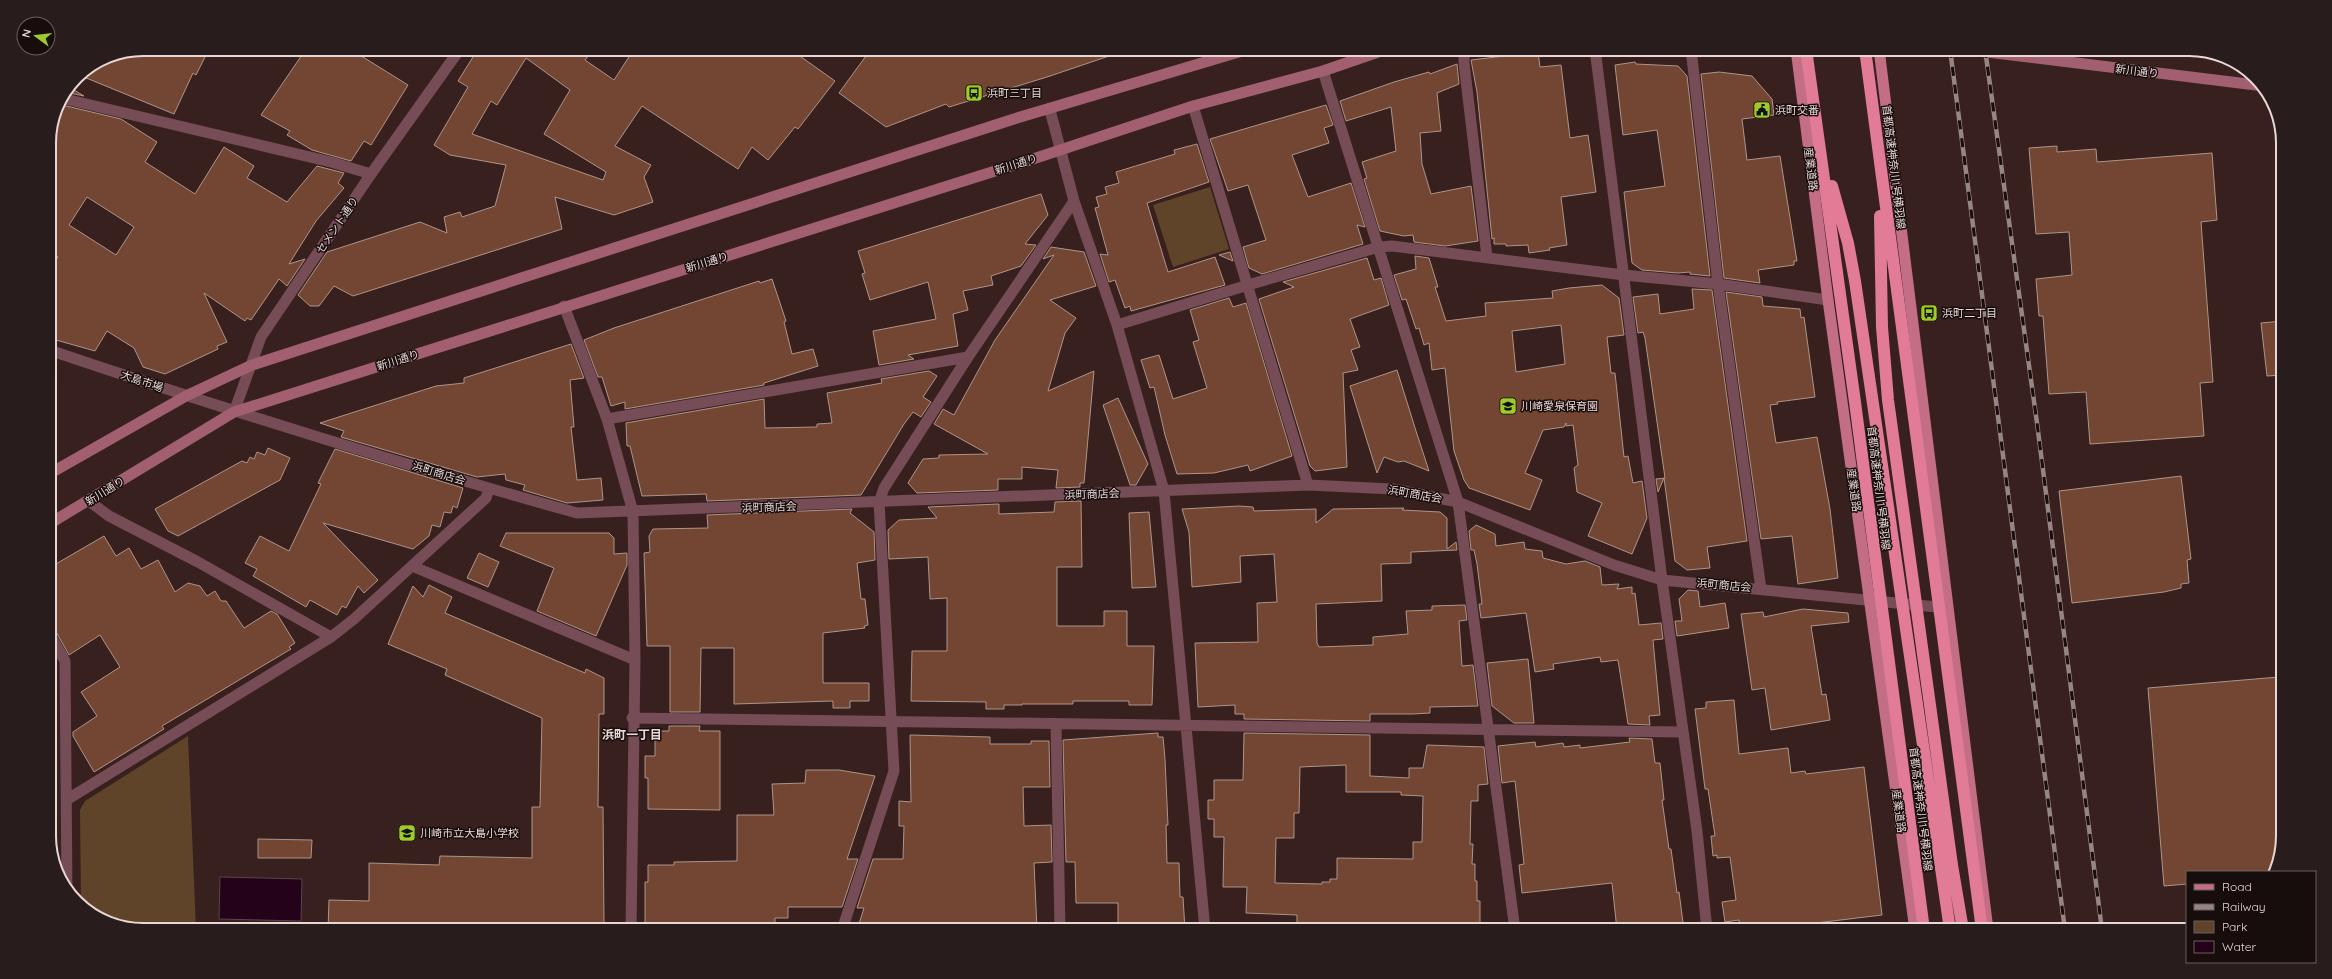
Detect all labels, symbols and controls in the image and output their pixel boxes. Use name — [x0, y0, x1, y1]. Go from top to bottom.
north arrow — [16, 16, 56, 56]
text: N — [19, 28, 34, 39]
street label: 新川通り — [2114, 61, 2160, 81]
bus stop icon: 浜町三丁目 — [964, 83, 984, 103]
place label: 浜町三丁目 — [987, 86, 1042, 100]
public building icon: 浜町交番 — [1752, 100, 1772, 120]
place label: 浜町交番 — [1775, 103, 1819, 117]
street label: 首都高速神奈川1号横羽線 — [1879, 104, 1909, 230]
street label: 産業道路 — [1801, 146, 1821, 192]
street label: 新川通り — [993, 151, 1039, 177]
street label: セメント通り — [313, 194, 361, 256]
street label: 新川通り — [684, 249, 730, 275]
bus stop icon: 浜町二丁目 — [1919, 303, 1939, 323]
place label: 浜町二丁目 — [1942, 306, 1997, 320]
street label: 新川通り — [375, 347, 421, 373]
street label: 大島市場 — [119, 367, 165, 395]
school or university icon: 川崎愛泉保育園 — [1498, 396, 1518, 416]
place label: 川崎愛泉保育園 — [1521, 399, 1598, 413]
street label: 首都高速神奈川1号横羽線 — [1864, 425, 1894, 551]
street label: 浜町商店会 — [411, 458, 467, 488]
street label: 産業道路 — [1844, 467, 1864, 513]
street label: 新川通り — [83, 473, 127, 509]
street label: 浜町商店会 — [1387, 482, 1443, 506]
street label: 浜町商店会 — [1064, 486, 1120, 502]
street label: 浜町商店会 — [741, 499, 797, 515]
street label: 浜町商店会 — [1696, 576, 1752, 594]
district label: 浜町一丁目 — [602, 727, 662, 742]
street label: 首都高速神奈川1号横羽線 — [1906, 746, 1936, 872]
street label: 産業道路 — [1889, 788, 1909, 834]
school or university icon: 川崎市立大島小学校 — [397, 823, 417, 843]
place label: 川崎市立大島小学校 — [420, 826, 519, 840]
legend — [2186, 871, 2316, 963]
text: Road — [2222, 879, 2252, 894]
text: Railway — [2222, 899, 2266, 914]
text: Park — [2222, 919, 2247, 934]
text: Water — [2222, 939, 2257, 954]

